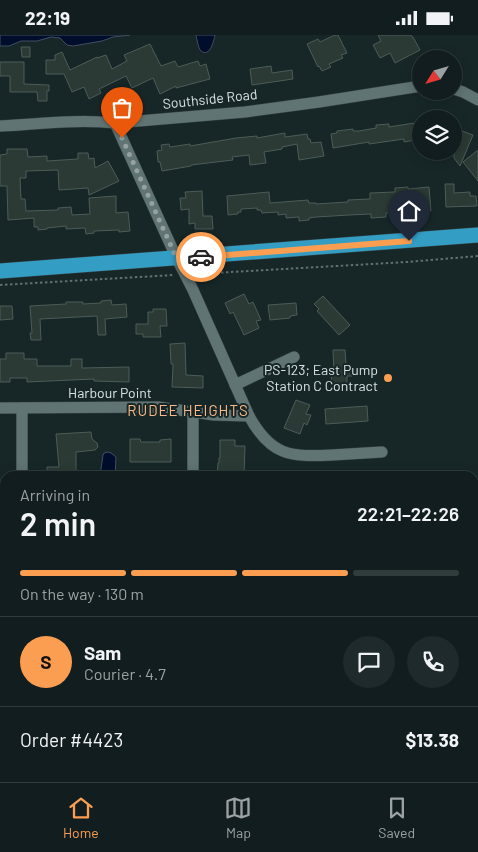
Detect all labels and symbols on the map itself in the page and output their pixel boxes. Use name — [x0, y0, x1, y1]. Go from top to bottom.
north arrow — [412, 50, 462, 100]
street label: Southside Road — [162, 85, 258, 112]
pin — [101, 87, 143, 138]
pin — [388, 190, 430, 241]
courier — [176, 232, 226, 282]
place label: PS-123; East Pump Station C Contract — [264, 361, 378, 394]
marker: PS-123; East Pump Station C Contract — [382, 372, 394, 384]
street label: Harbour Point — [68, 384, 152, 401]
district label: RUDEE HEIGHTS — [127, 401, 249, 419]

